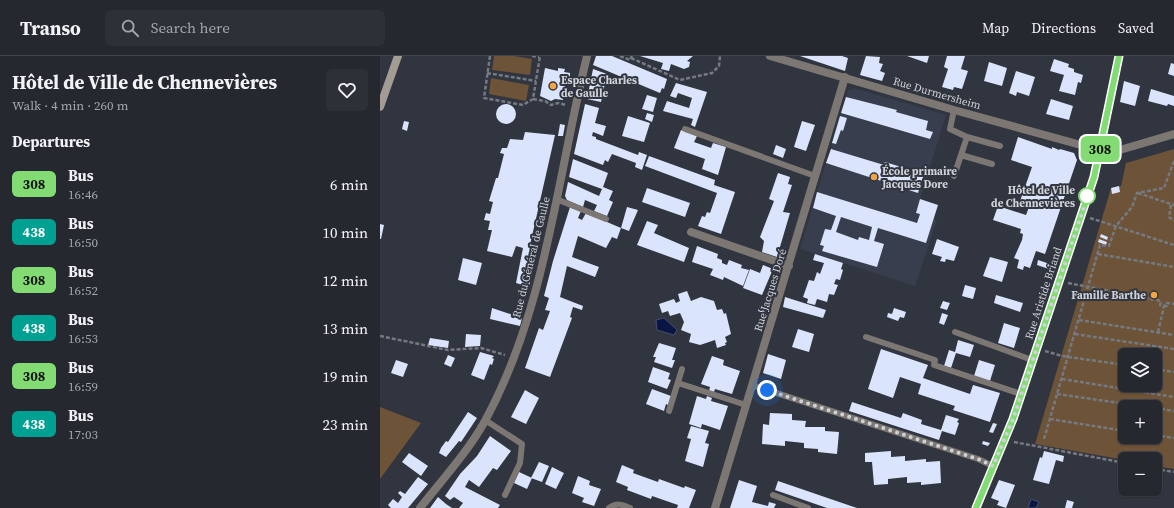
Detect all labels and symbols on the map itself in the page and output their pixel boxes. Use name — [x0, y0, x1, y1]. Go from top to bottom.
place label: Espace Charles de Gaulle — [561, 73, 637, 101]
street label: Rue Durmersheim — [891, 74, 983, 113]
marker: Espace Charles de Gaulle — [548, 81, 558, 91]
line badge: 308 — [1077, 136, 1123, 162]
place label: École primaire Jacques Dore — [881, 164, 957, 192]
marker: École primaire Jacques Dore — [869, 172, 879, 182]
place label: Hôtel de Ville de Chennevières — [991, 183, 1075, 211]
marker: Hôtel de Ville de Chennevières — [1078, 187, 1096, 205]
street label: Rue du Général de Gaulle — [509, 195, 554, 319]
street label: Rue Aristide Briand — [1021, 244, 1066, 341]
street label: Rue Jacques Doré — [751, 247, 790, 333]
place label: Famille Barthe — [1071, 288, 1146, 303]
marker: Famille Barthe — [1149, 290, 1159, 300]
your location — [757, 380, 777, 400]

